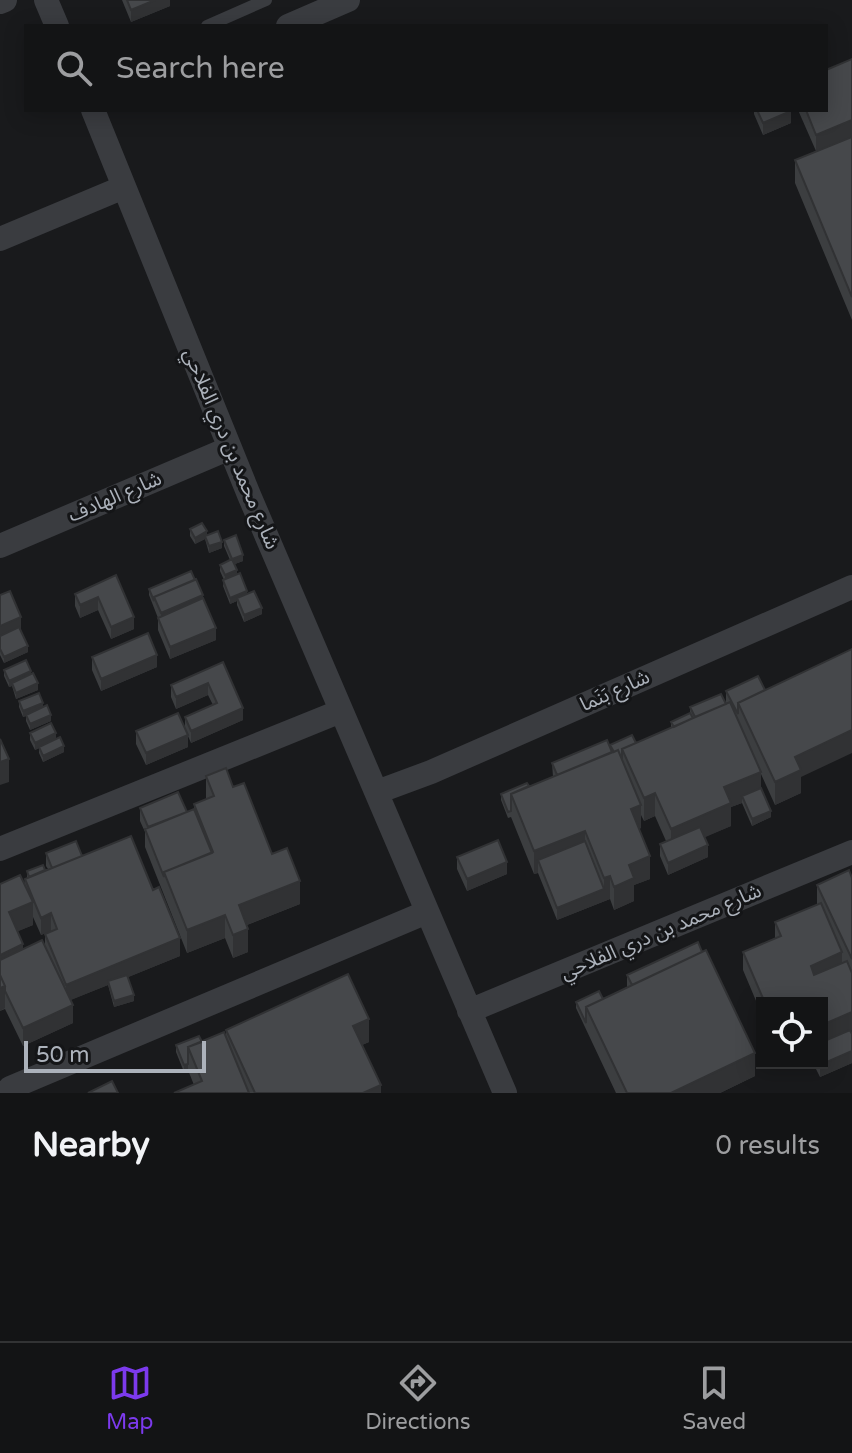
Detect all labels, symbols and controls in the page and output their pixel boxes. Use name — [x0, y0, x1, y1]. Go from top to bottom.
search box — [24, 24, 828, 112]
icon: search — [52, 46, 96, 90]
text: Search here — [116, 50, 285, 87]
street label: شارع محمد بن دري الفلاحي — [175, 345, 284, 554]
street label: شارع الهادف — [65, 467, 166, 529]
street label: شارع بَنَما — [576, 665, 654, 719]
street label: شارع محمد بن دري الفلاحي — [557, 879, 766, 988]
map controls — [756, 997, 828, 1069]
button: locate — [756, 997, 828, 1069]
scale bar — [24, 1037, 206, 1073]
text: 50 m — [36, 1042, 90, 1068]
text: Nearby — [32, 1125, 150, 1166]
text: 0 results — [715, 1130, 820, 1161]
tab: Map — [106, 1361, 153, 1435]
tab: Directions — [365, 1361, 471, 1435]
tab: Saved — [682, 1361, 746, 1435]

